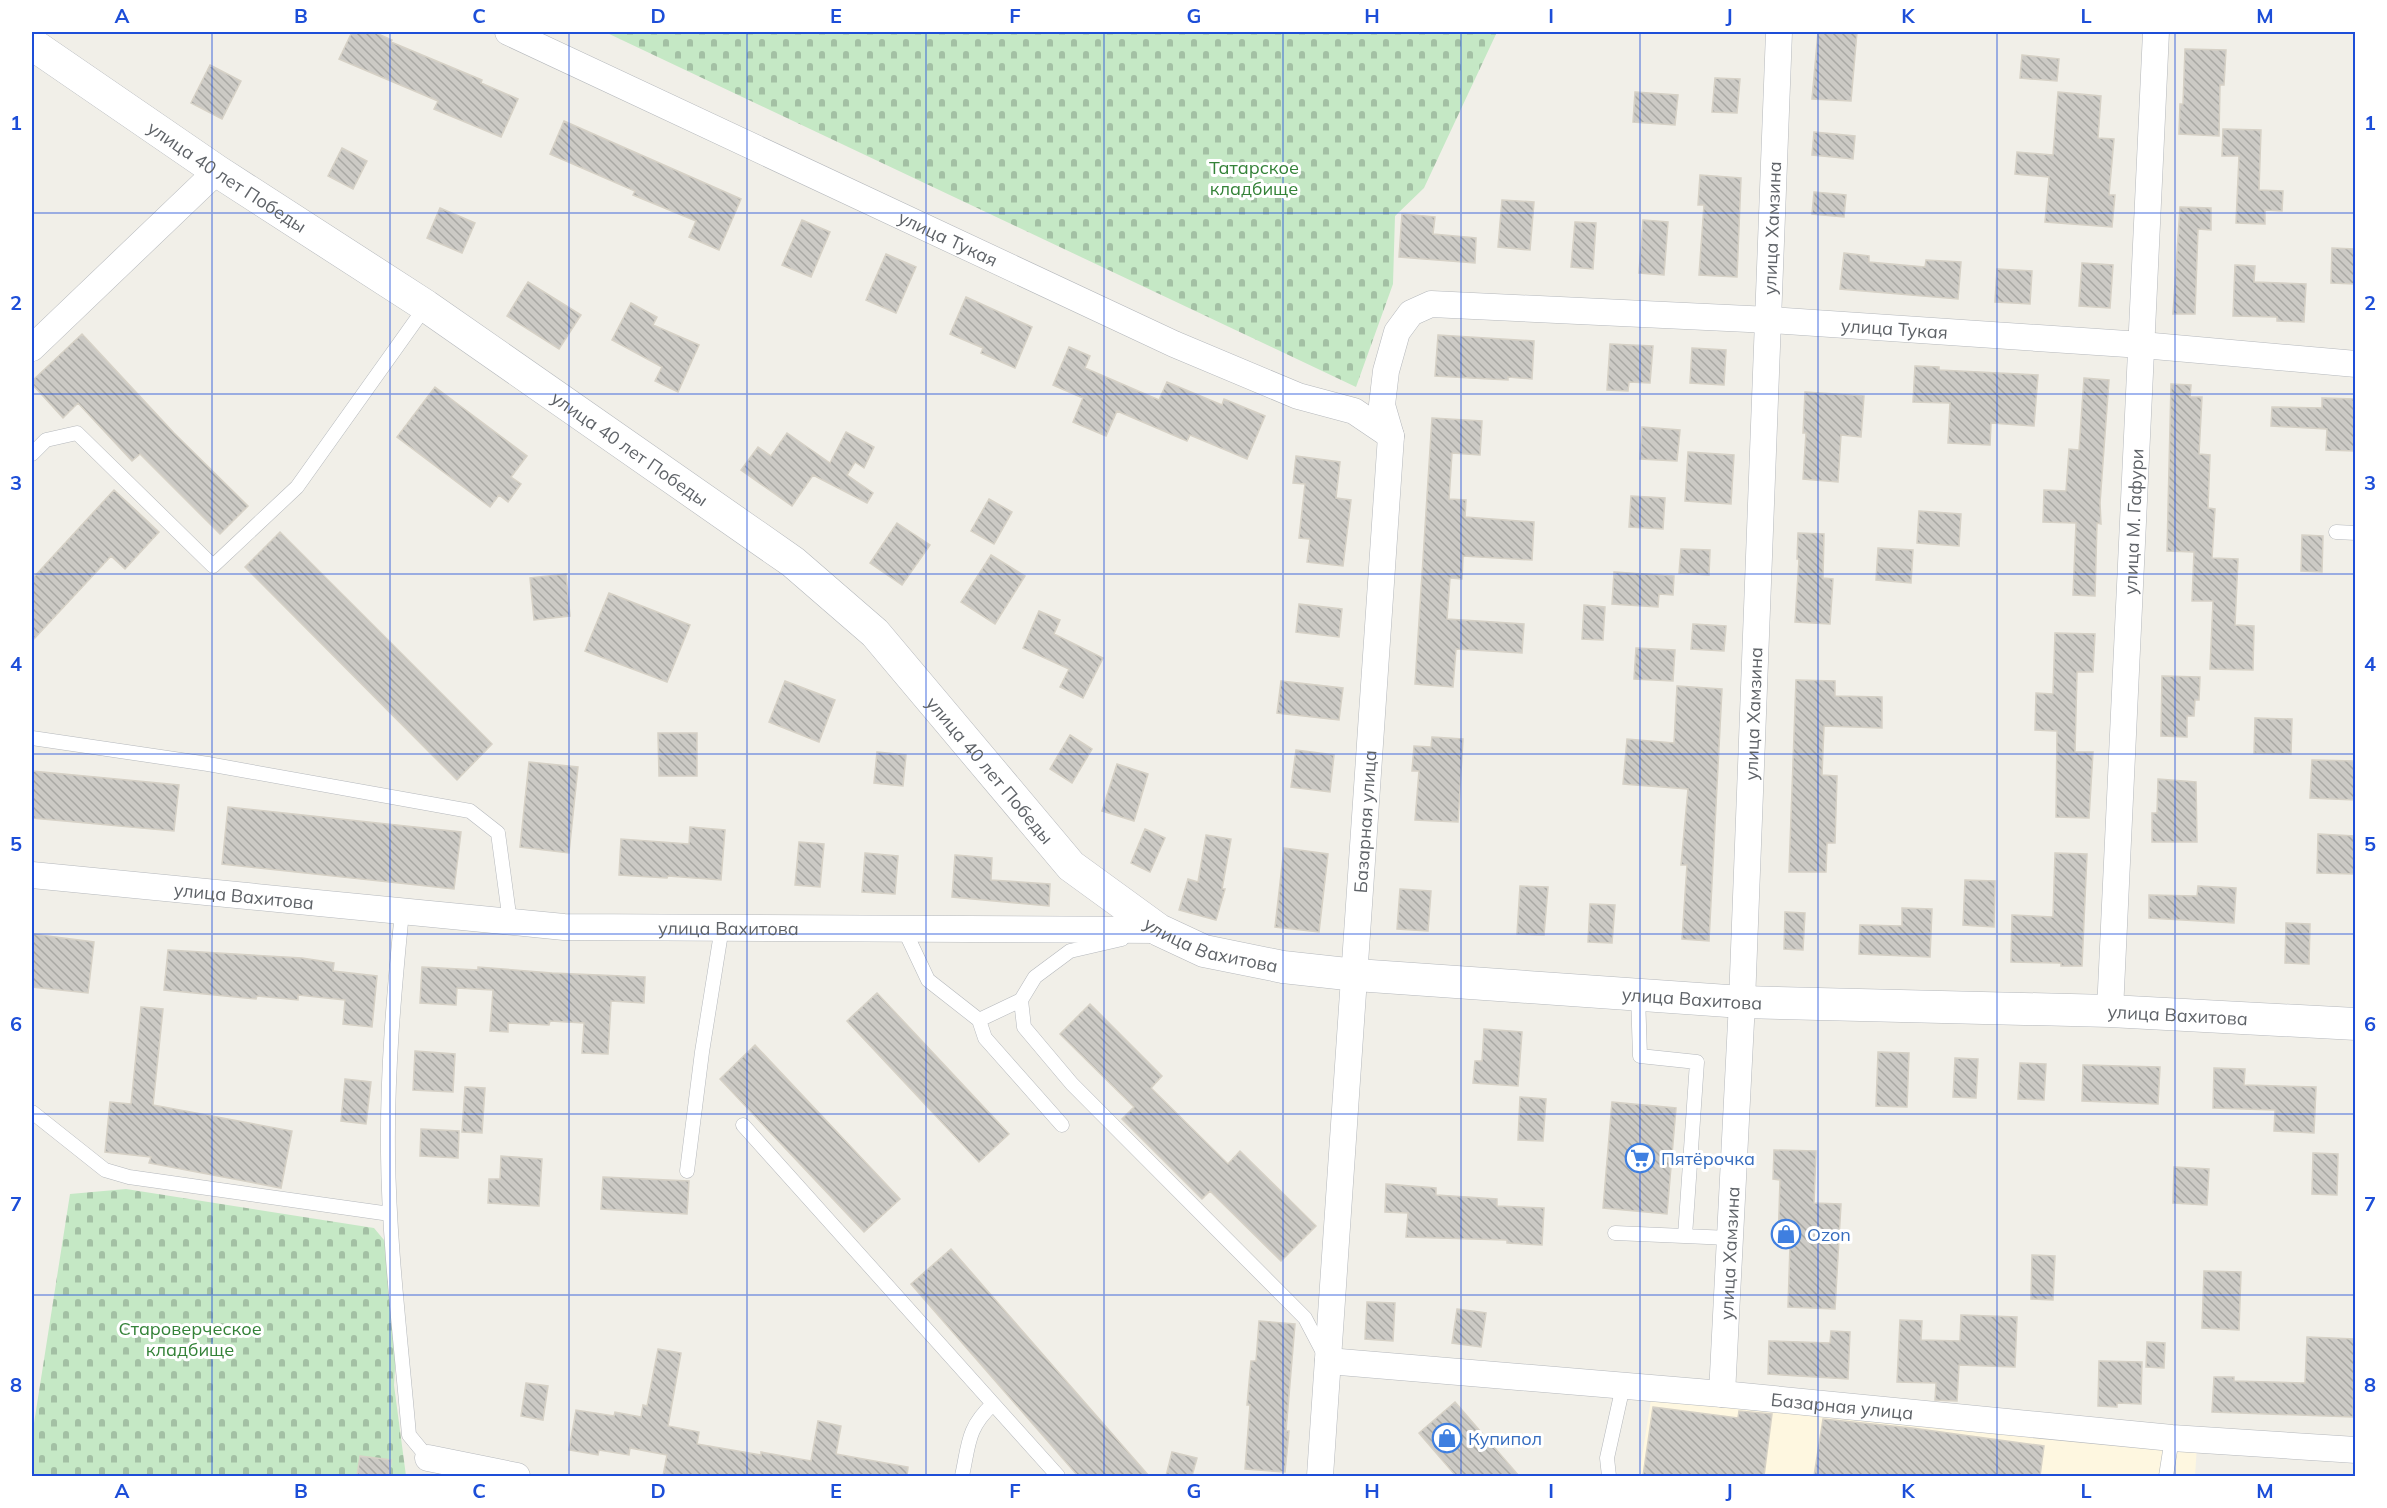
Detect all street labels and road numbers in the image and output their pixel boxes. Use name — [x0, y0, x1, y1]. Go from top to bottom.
street label: улица 40 лет Победы — [143, 115, 311, 237]
street label: улица Хамзина — [1757, 161, 1786, 295]
street label: улица Тукая — [895, 205, 1001, 271]
street label: улица Тукая — [1840, 313, 1949, 343]
street label: улица 40 лет Победы — [547, 386, 713, 511]
street label: улица М. Гафури — [2118, 448, 2148, 595]
street label: улица Хамзина — [1739, 646, 1767, 781]
street label: улица 40 лет Победы — [921, 691, 1059, 848]
street label: Базарная улица — [1348, 749, 1381, 894]
street label: улица Вахитова — [173, 877, 315, 914]
street label: улица Вахитова — [1140, 911, 1280, 977]
street label: улица Вахитова — [658, 916, 799, 940]
street label: улица Вахитова — [1621, 982, 1763, 1014]
street label: улица Вахитова — [2107, 999, 2249, 1030]
street label: улица Хамзина — [1714, 1186, 1744, 1321]
street label: Базарная улица — [1770, 1387, 1914, 1424]

